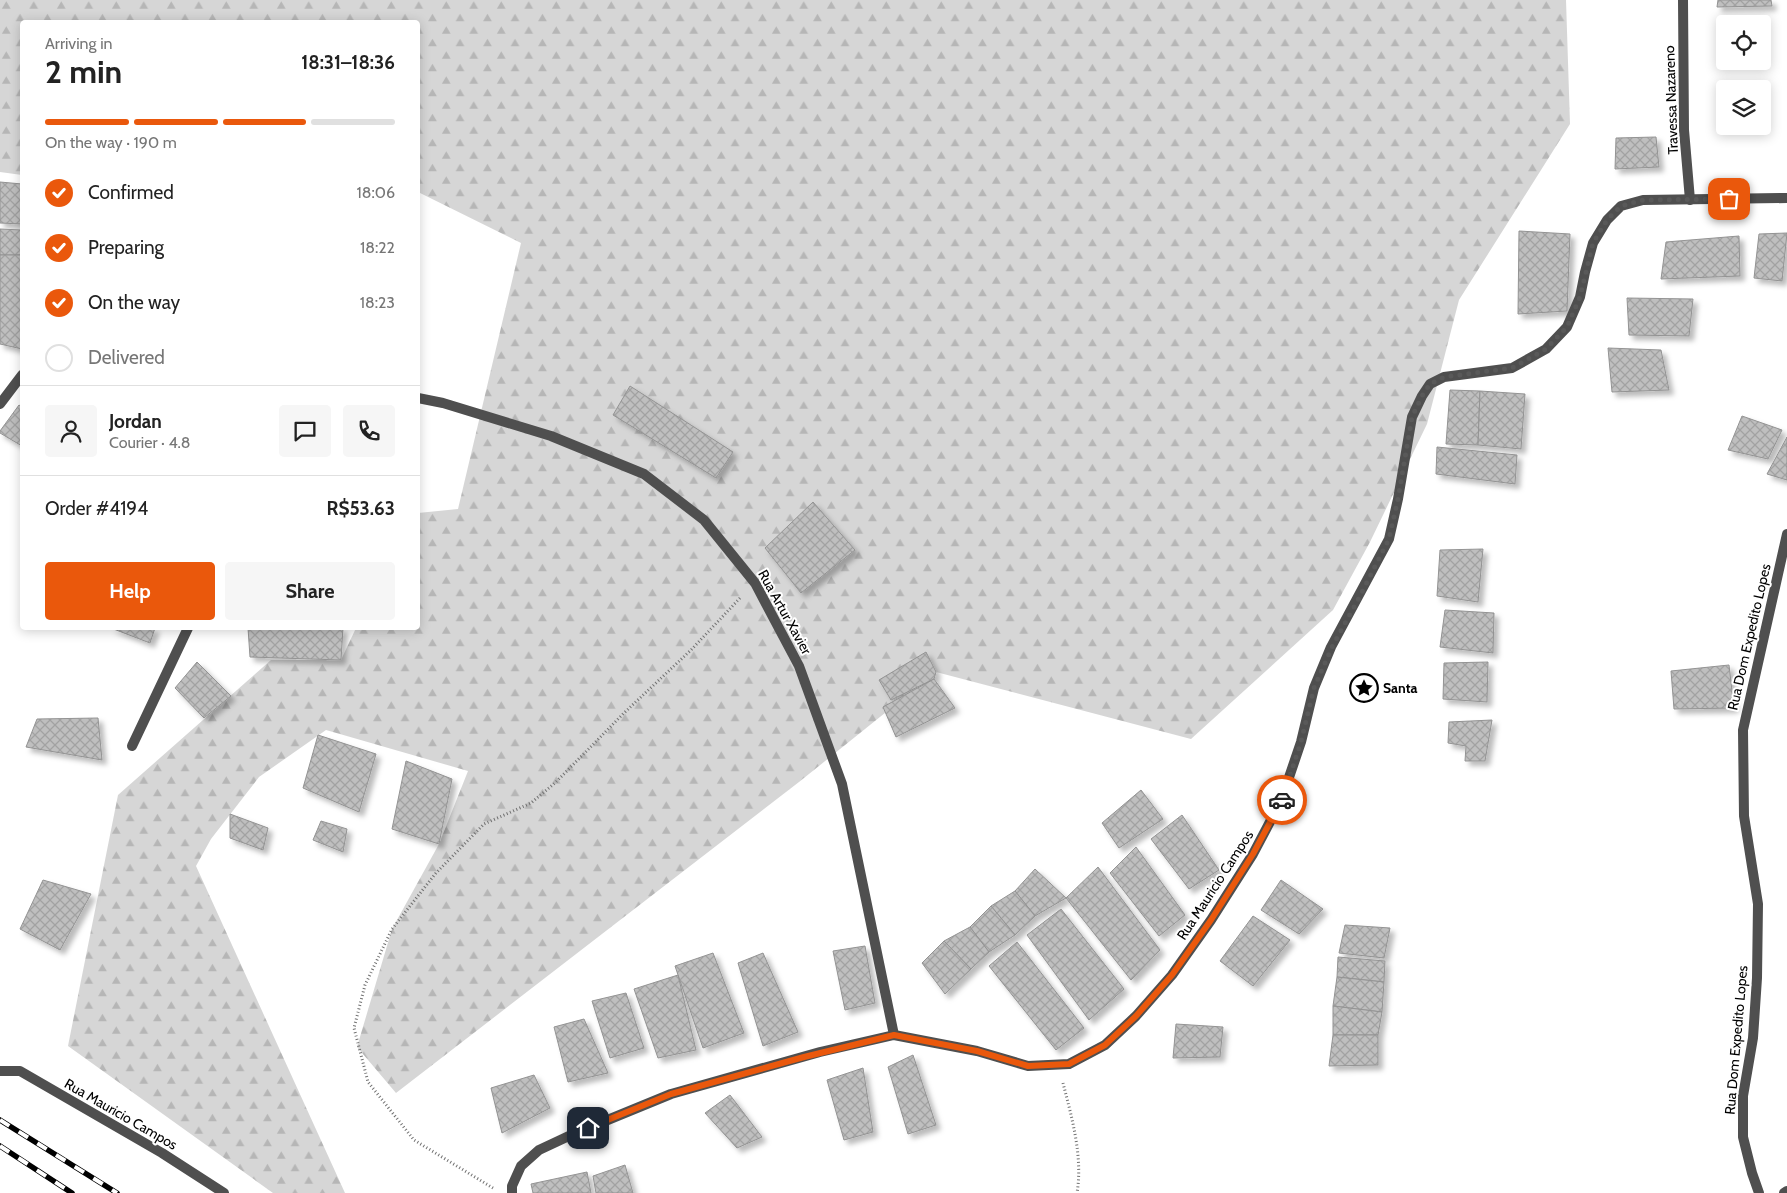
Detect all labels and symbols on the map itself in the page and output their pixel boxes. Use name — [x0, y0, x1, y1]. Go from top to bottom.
street label: Travessa Nazareno — [1660, 45, 1682, 155]
pin — [1708, 178, 1750, 220]
street label: Rua Dom Expedito Lopes — [1723, 562, 1775, 712]
street label: Rua Artur Xavier — [754, 566, 816, 658]
place icon: Santa — [1349, 673, 1379, 703]
place label: Santa — [1383, 679, 1418, 697]
courier — [1257, 775, 1307, 825]
street label: Rua Mauricio Campos — [1173, 827, 1257, 943]
street label: Rua Dom Expedito Lopes — [1721, 964, 1752, 1115]
street label: Rua Mauricio Campos — [61, 1074, 181, 1154]
pin — [567, 1107, 609, 1149]

